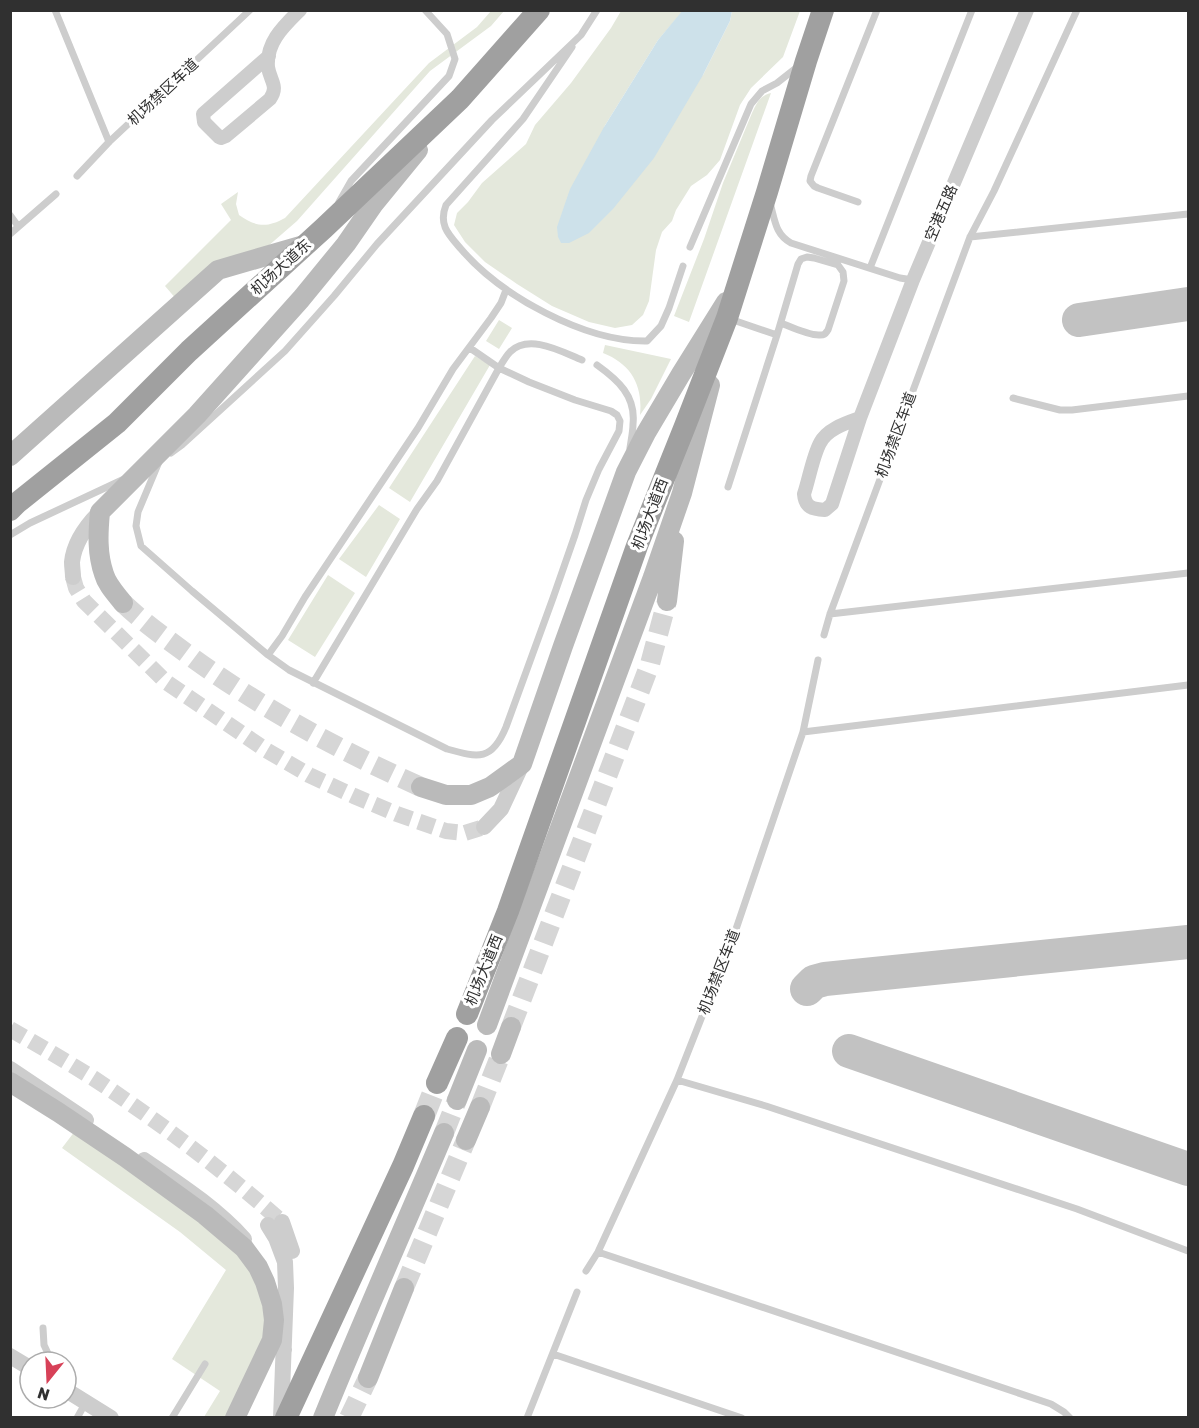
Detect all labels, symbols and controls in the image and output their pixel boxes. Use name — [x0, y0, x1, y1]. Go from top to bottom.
street label: 机场禁区车道 — [124, 55, 202, 129]
street label: 空港五路 — [921, 182, 961, 244]
street label: 机场大道东 — [247, 235, 315, 299]
street label: 机场禁区车道 — [872, 390, 920, 480]
street label: 机场大道西 — [628, 476, 672, 552]
street label: 机场禁区车道 — [694, 927, 744, 1017]
street label: 机场大道西 — [462, 932, 506, 1008]
north arrow — [18, 1350, 78, 1410]
text: N — [35, 1383, 52, 1405]

